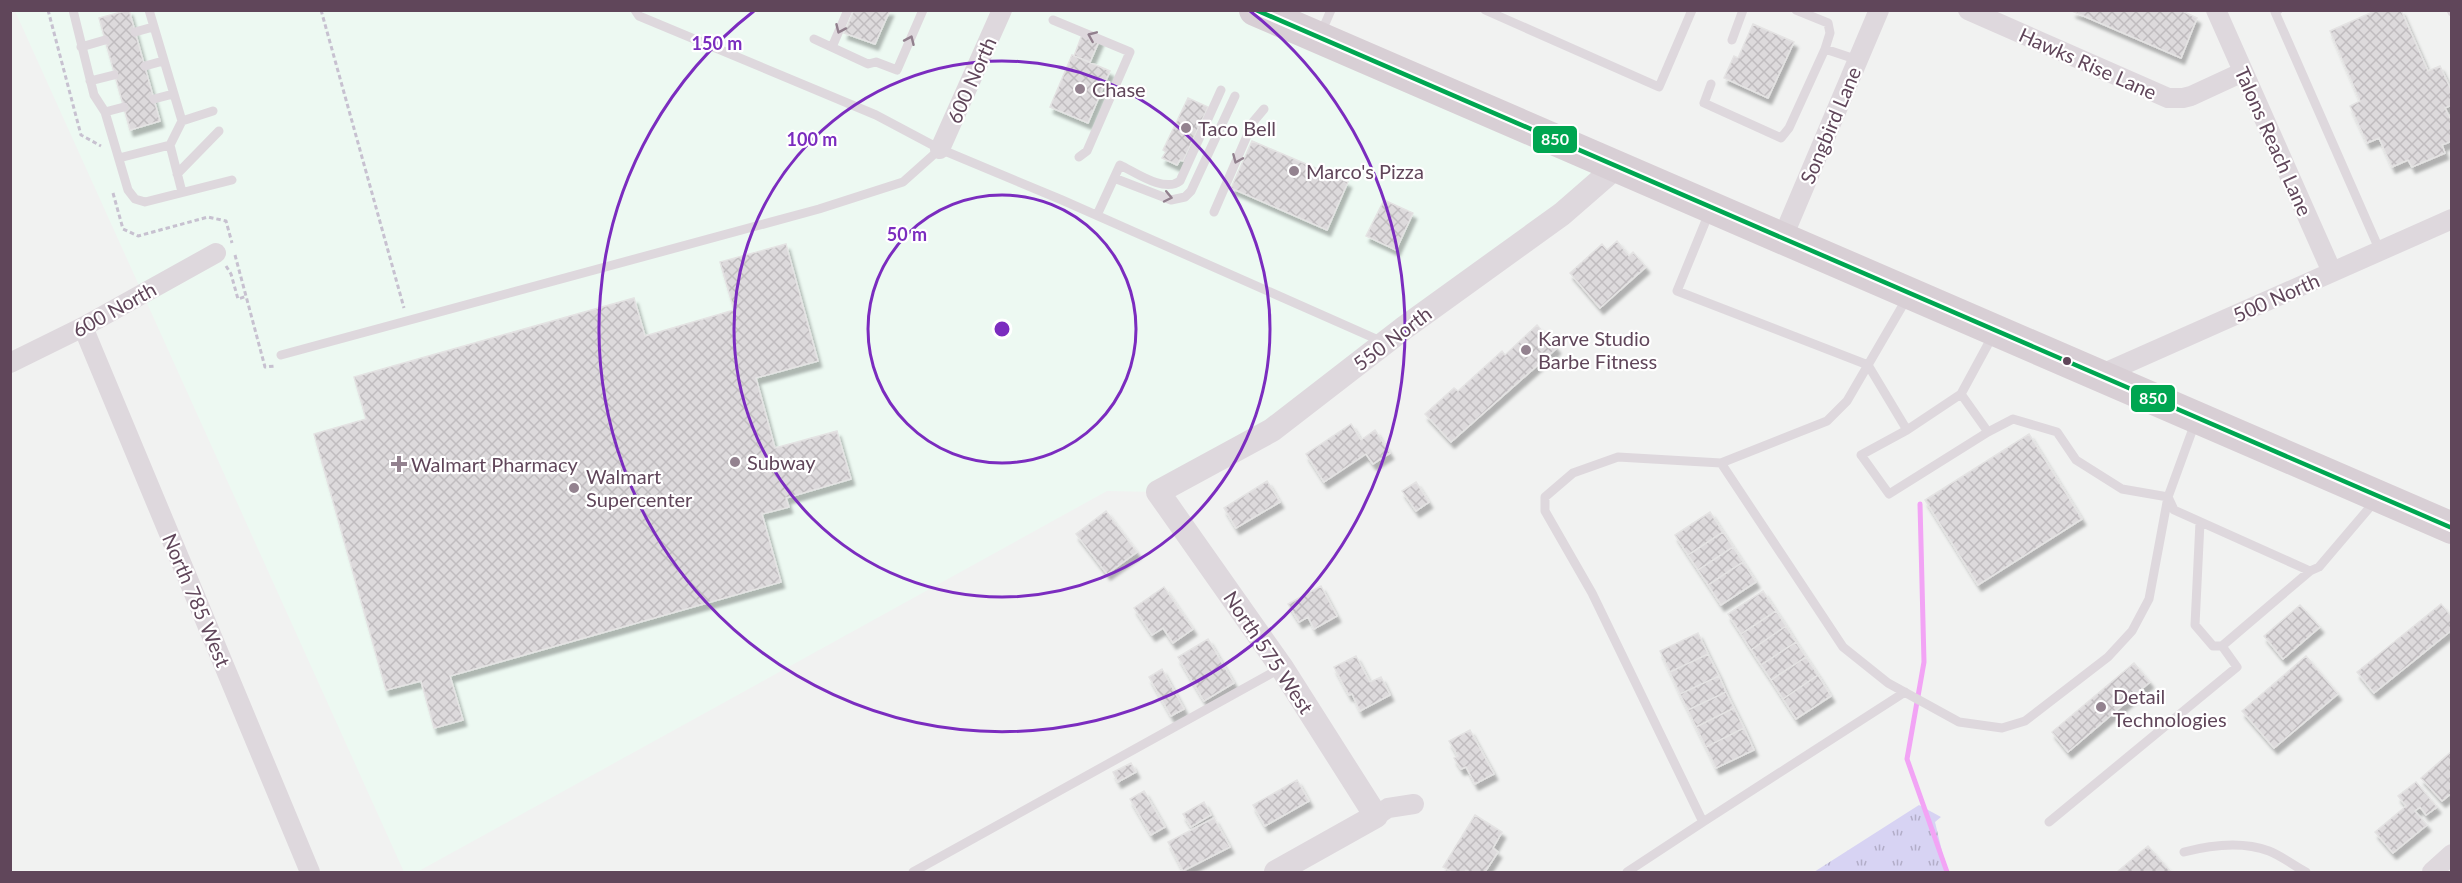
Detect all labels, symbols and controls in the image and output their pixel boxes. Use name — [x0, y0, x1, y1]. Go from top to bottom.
one-way arrow — [835, 22, 847, 33]
street label: Hawks Rise Lane — [2016, 22, 2160, 104]
one-way arrow — [1087, 31, 1098, 43]
text: 150 m — [692, 32, 742, 54]
street label: 600 North — [941, 33, 1001, 127]
one-way arrow — [903, 36, 915, 47]
street label: Songbird Lane — [1795, 63, 1865, 187]
street label: Talons Reach Lane — [2230, 63, 2318, 219]
place label: Chase — [1092, 77, 1146, 101]
marker: Chase — [1073, 82, 1087, 96]
place label: Taco Bell — [1198, 116, 1276, 140]
marker: Taco Bell — [1179, 121, 1193, 135]
line badge: 850 — [1532, 125, 1578, 154]
text: 100 m — [787, 128, 837, 150]
text: 850 — [1541, 129, 1569, 148]
one-way arrow — [1232, 153, 1244, 164]
place label: Marco's Pizza — [1306, 159, 1424, 183]
marker: Marco's Pizza — [1287, 164, 1301, 178]
one-way arrow — [1163, 190, 1173, 203]
text: 50 m — [887, 223, 927, 245]
street label: 500 North — [2229, 267, 2323, 327]
street label: 600 North — [68, 276, 160, 342]
street label: 550 North — [1348, 301, 1436, 375]
centre of rings — [992, 319, 1012, 339]
place label: Karve Studio Barbe Fitness — [1538, 326, 1657, 373]
marker: Karve Studio Barbe Fitness — [1519, 343, 1533, 357]
unlabelled marker — [2061, 355, 2073, 367]
line badge: 850 — [2130, 384, 2176, 413]
text: 850 — [2139, 388, 2167, 407]
place label: Subway — [747, 450, 816, 474]
place label: Walmart Pharmacy — [411, 452, 578, 476]
marker: Subway — [728, 455, 742, 469]
marker: Walmart Pharmacy — [392, 457, 406, 471]
place label: Walmart Supercenter — [586, 464, 693, 511]
marker: Walmart Supercenter — [567, 481, 581, 495]
street label: North 785 West — [158, 530, 236, 670]
street label: North 575 West — [1219, 586, 1319, 718]
place label: Detail Technologies — [2113, 684, 2227, 731]
marker: Detail Technologies — [2094, 700, 2108, 714]

